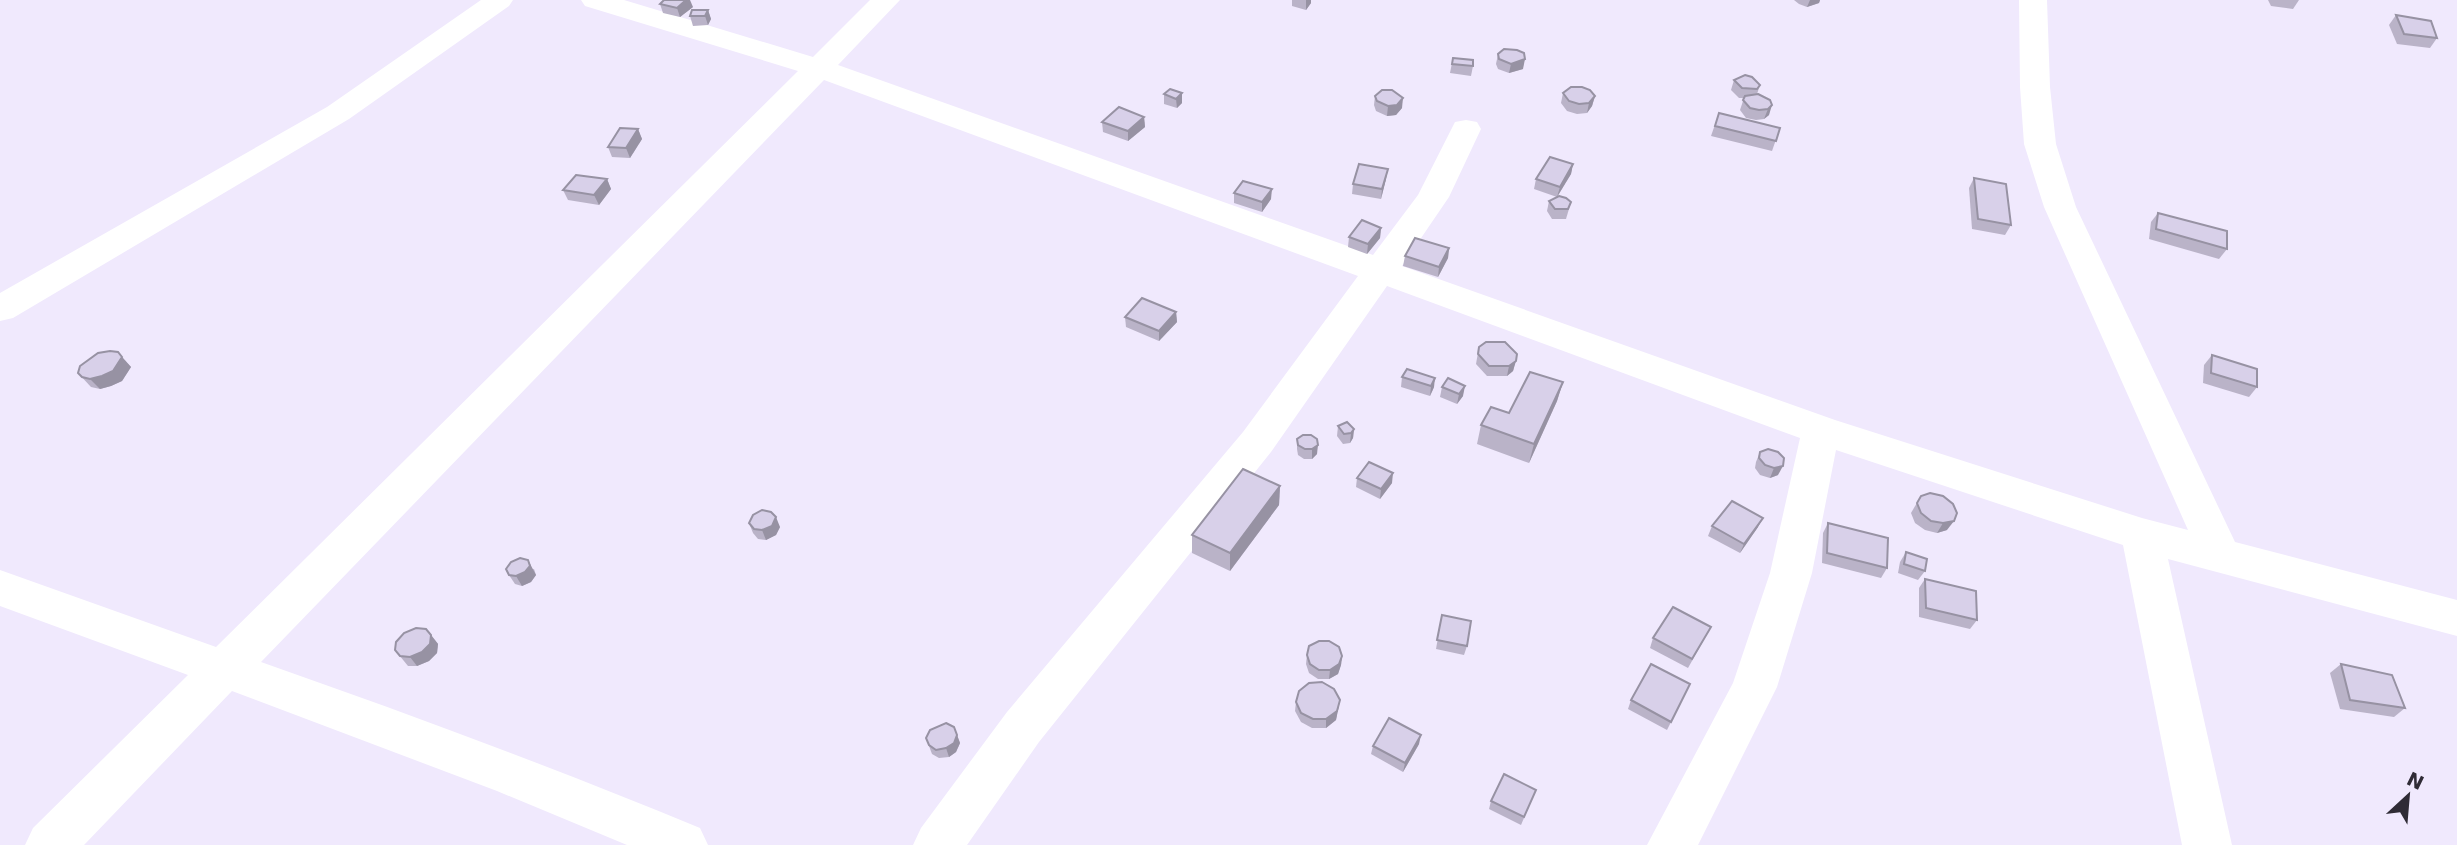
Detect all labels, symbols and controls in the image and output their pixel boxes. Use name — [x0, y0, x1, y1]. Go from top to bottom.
north arrow — [2373, 761, 2443, 831]
text: N — [2403, 767, 2427, 794]

